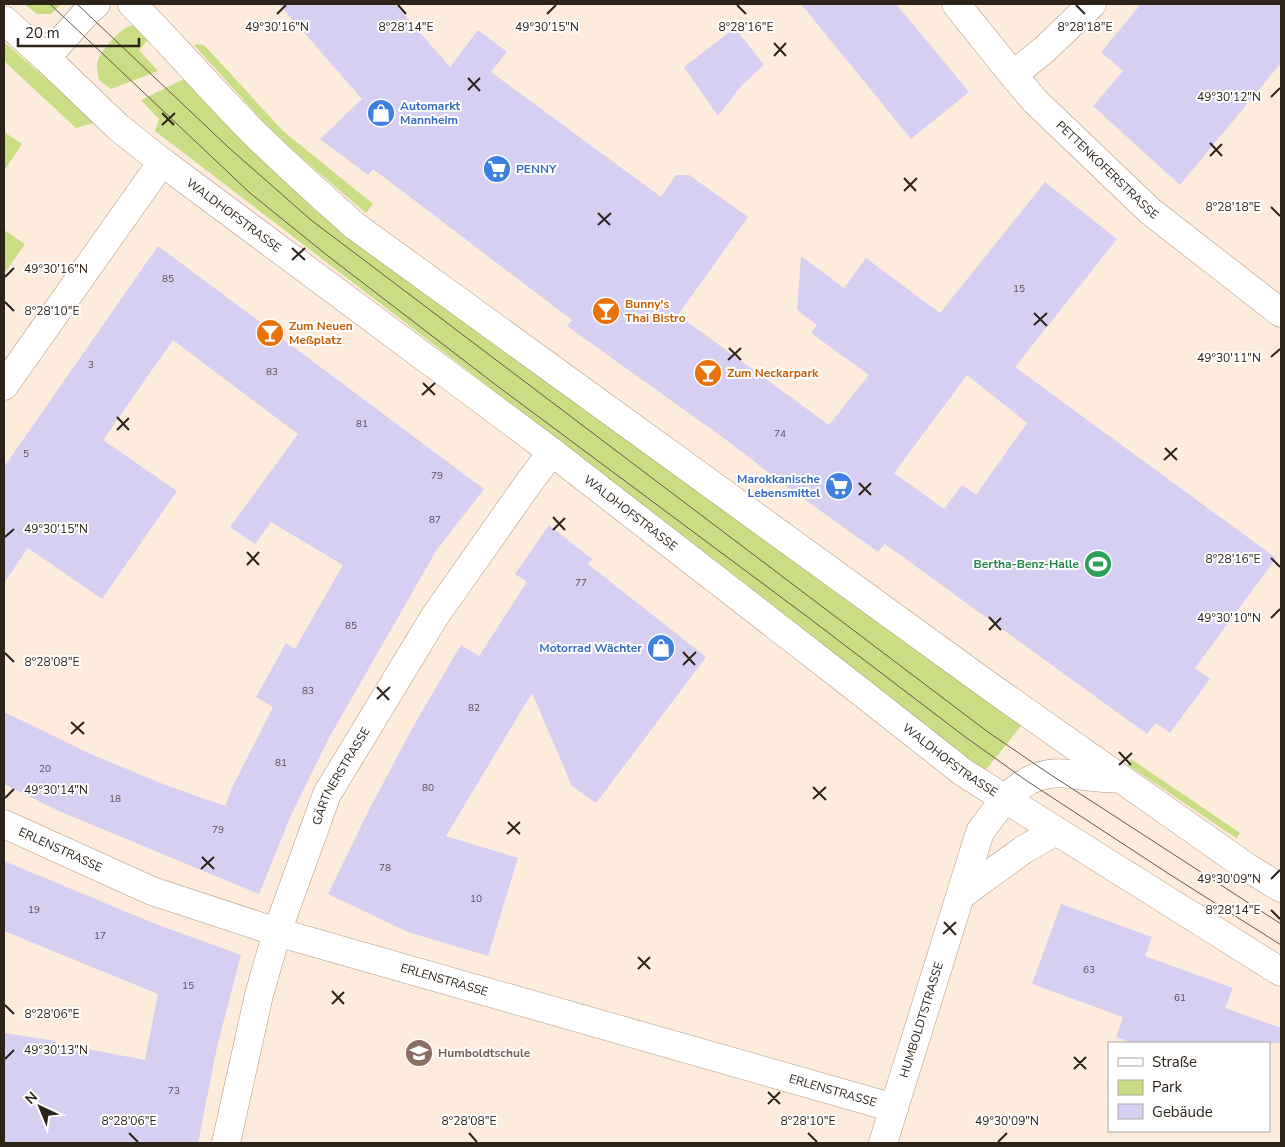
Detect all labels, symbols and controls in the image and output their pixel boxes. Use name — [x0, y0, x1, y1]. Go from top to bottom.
scale bar — [18, 15, 139, 47]
text: 49°30'16"N — [245, 19, 309, 35]
text: 8°28'14"E — [379, 19, 433, 35]
text: 49°30'15"N — [515, 19, 579, 35]
text: 8°28'16"E — [719, 19, 773, 35]
text: 8°28'18"E — [1058, 19, 1112, 35]
text: 20 m — [25, 23, 60, 43]
text: 49°30'12"N — [1197, 89, 1261, 105]
shop icon: Automarkt Mannheim — [366, 98, 396, 128]
place label: Automarkt Mannheim — [400, 98, 460, 128]
street label: PETTENKOFERSTRASSE — [1053, 117, 1162, 223]
supermarket icon: PENNY — [482, 154, 512, 184]
place label: PENNY — [516, 161, 557, 177]
street label: WALDHOFSTRASSE — [183, 175, 284, 256]
text: 8°28'18"E — [1206, 199, 1260, 215]
text: 49°30'16"N — [24, 261, 88, 277]
house number: 85 — [162, 272, 174, 286]
house number: 15 — [1013, 282, 1025, 296]
bar icon: Bunny's Thai Bistro — [591, 296, 621, 326]
place label: Bunny's Thai Bistro — [625, 296, 686, 326]
text: 8°28'10"E — [25, 303, 79, 319]
bar icon: Zum Neuen Meßplatz — [255, 318, 285, 348]
place label: Zum Neuen Meßplatz — [289, 318, 353, 348]
text: 49°30'11"N — [1197, 350, 1261, 366]
house number: 3 — [88, 358, 94, 372]
bar icon: Zum Neckarpark — [693, 358, 723, 388]
house number: 83 — [266, 365, 278, 379]
place label: Zum Neckarpark — [727, 365, 819, 381]
house number: 81 — [356, 417, 368, 431]
house number: 74 — [774, 427, 786, 441]
house number: 5 — [23, 447, 29, 461]
house number: 79 — [431, 469, 443, 483]
place label: Marokkanische Lebensmittel — [737, 471, 820, 501]
supermarket icon: Marokkanische Lebensmittel — [824, 471, 854, 501]
street label: WALDHOFSTRASSE — [581, 472, 681, 554]
house number: 87 — [429, 513, 441, 527]
text: 49°30'15"N — [24, 521, 88, 537]
sports icon: Bertha-Benz-Halle — [1083, 549, 1113, 579]
text: 8°28'16"E — [1206, 551, 1260, 567]
place label: Bertha-Benz-Halle — [974, 556, 1079, 572]
house number: 77 — [575, 576, 587, 590]
text: 49°30'10"N — [1197, 610, 1261, 626]
house number: 85 — [345, 619, 357, 633]
shop icon: Motorrad Wächter — [646, 633, 676, 663]
place label: Motorrad Wächter — [539, 640, 642, 656]
text: 8°28'08"E — [25, 654, 79, 670]
house number: 83 — [302, 684, 314, 698]
house number: 82 — [468, 701, 480, 715]
street label: WALDHOFSTRASSE — [899, 720, 1001, 800]
street label: GÄRTNERSTRASSE — [308, 724, 374, 827]
house number: 81 — [275, 756, 287, 770]
house number: 20 — [39, 762, 51, 776]
house number: 80 — [422, 781, 434, 795]
text: 49°30'14"N — [24, 782, 88, 798]
house number: 18 — [109, 792, 121, 806]
house number: 79 — [212, 823, 224, 837]
street label: ERLENSTRASSE — [16, 824, 105, 875]
house number: 78 — [379, 861, 391, 875]
text: 49°30'09"N — [1197, 871, 1261, 887]
house number: 10 — [470, 892, 482, 906]
text: 8°28'14"E — [1206, 902, 1260, 918]
house number: 19 — [28, 903, 40, 917]
house number: 17 — [94, 929, 106, 943]
street label: ERLENSTRASSE — [399, 960, 490, 1000]
street label: HUMBOLDTSTRASSE — [896, 960, 947, 1080]
house number: 63 — [1083, 963, 1095, 977]
house number: 15 — [182, 979, 194, 993]
house number: 61 — [1174, 991, 1186, 1005]
text: 8°28'06"E — [25, 1006, 79, 1022]
school or university icon: Humboldtschule — [404, 1038, 434, 1068]
text: 49°30'13"N — [24, 1042, 88, 1058]
legend — [1108, 1042, 1270, 1132]
place label: Humboldtschule — [438, 1045, 531, 1061]
text: Straße — [1152, 1052, 1197, 1072]
street label: ERLENSTRASSE — [787, 1070, 878, 1111]
text: Park — [1152, 1077, 1182, 1097]
north arrow — [15, 1082, 65, 1132]
house number: 73 — [168, 1084, 180, 1098]
text: N — [21, 1088, 42, 1108]
text: Gebäude — [1152, 1102, 1213, 1122]
text: 8°28'06"E — [102, 1113, 156, 1129]
text: 8°28'08"E — [442, 1113, 496, 1129]
text: 8°28'10"E — [781, 1113, 835, 1129]
text: 49°30'09"N — [975, 1113, 1039, 1129]

